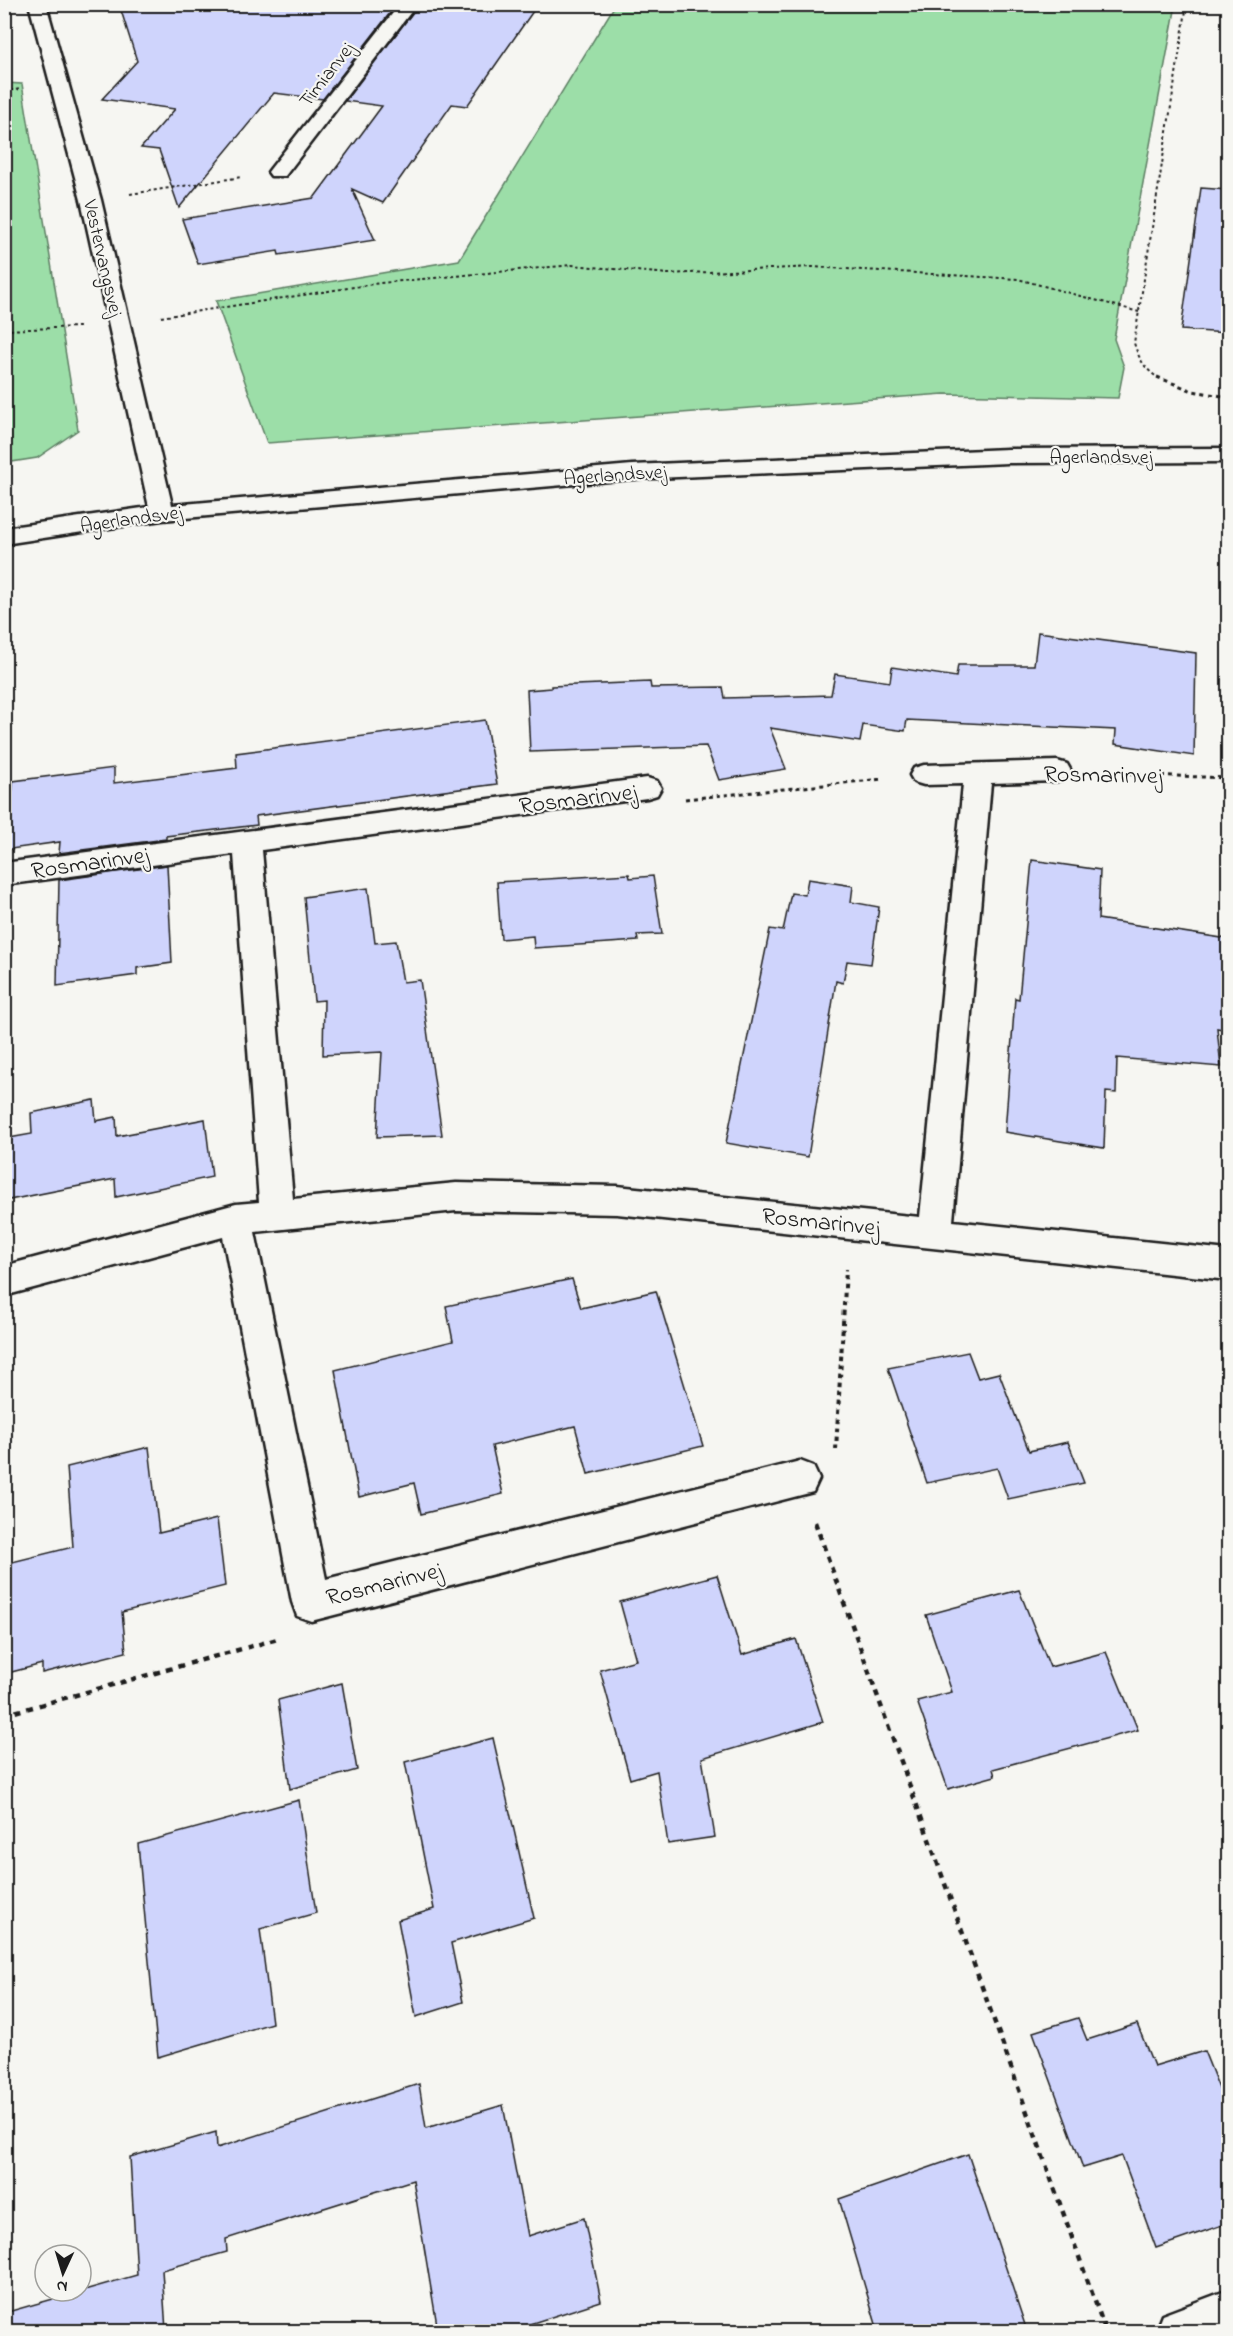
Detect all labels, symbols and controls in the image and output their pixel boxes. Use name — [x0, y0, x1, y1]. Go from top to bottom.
street label: Timianvej — [293, 36, 363, 114]
street label: Vestervangsvej — [73, 196, 129, 321]
street label: Agerlandsvej — [1049, 444, 1154, 474]
street label: Agerlandsvej — [563, 458, 669, 496]
street label: Agerlandsvej — [78, 499, 186, 543]
street label: Rosmarinvej — [1043, 758, 1164, 795]
street label: Rosmarinvej — [517, 776, 641, 825]
street label: Rosmarinvej — [29, 839, 153, 890]
street label: Rosmarinvej — [760, 1200, 883, 1247]
street label: Rosmarinvej — [323, 1554, 448, 1617]
north arrow — [33, 2243, 93, 2303]
text: N — [56, 2274, 68, 2298]

